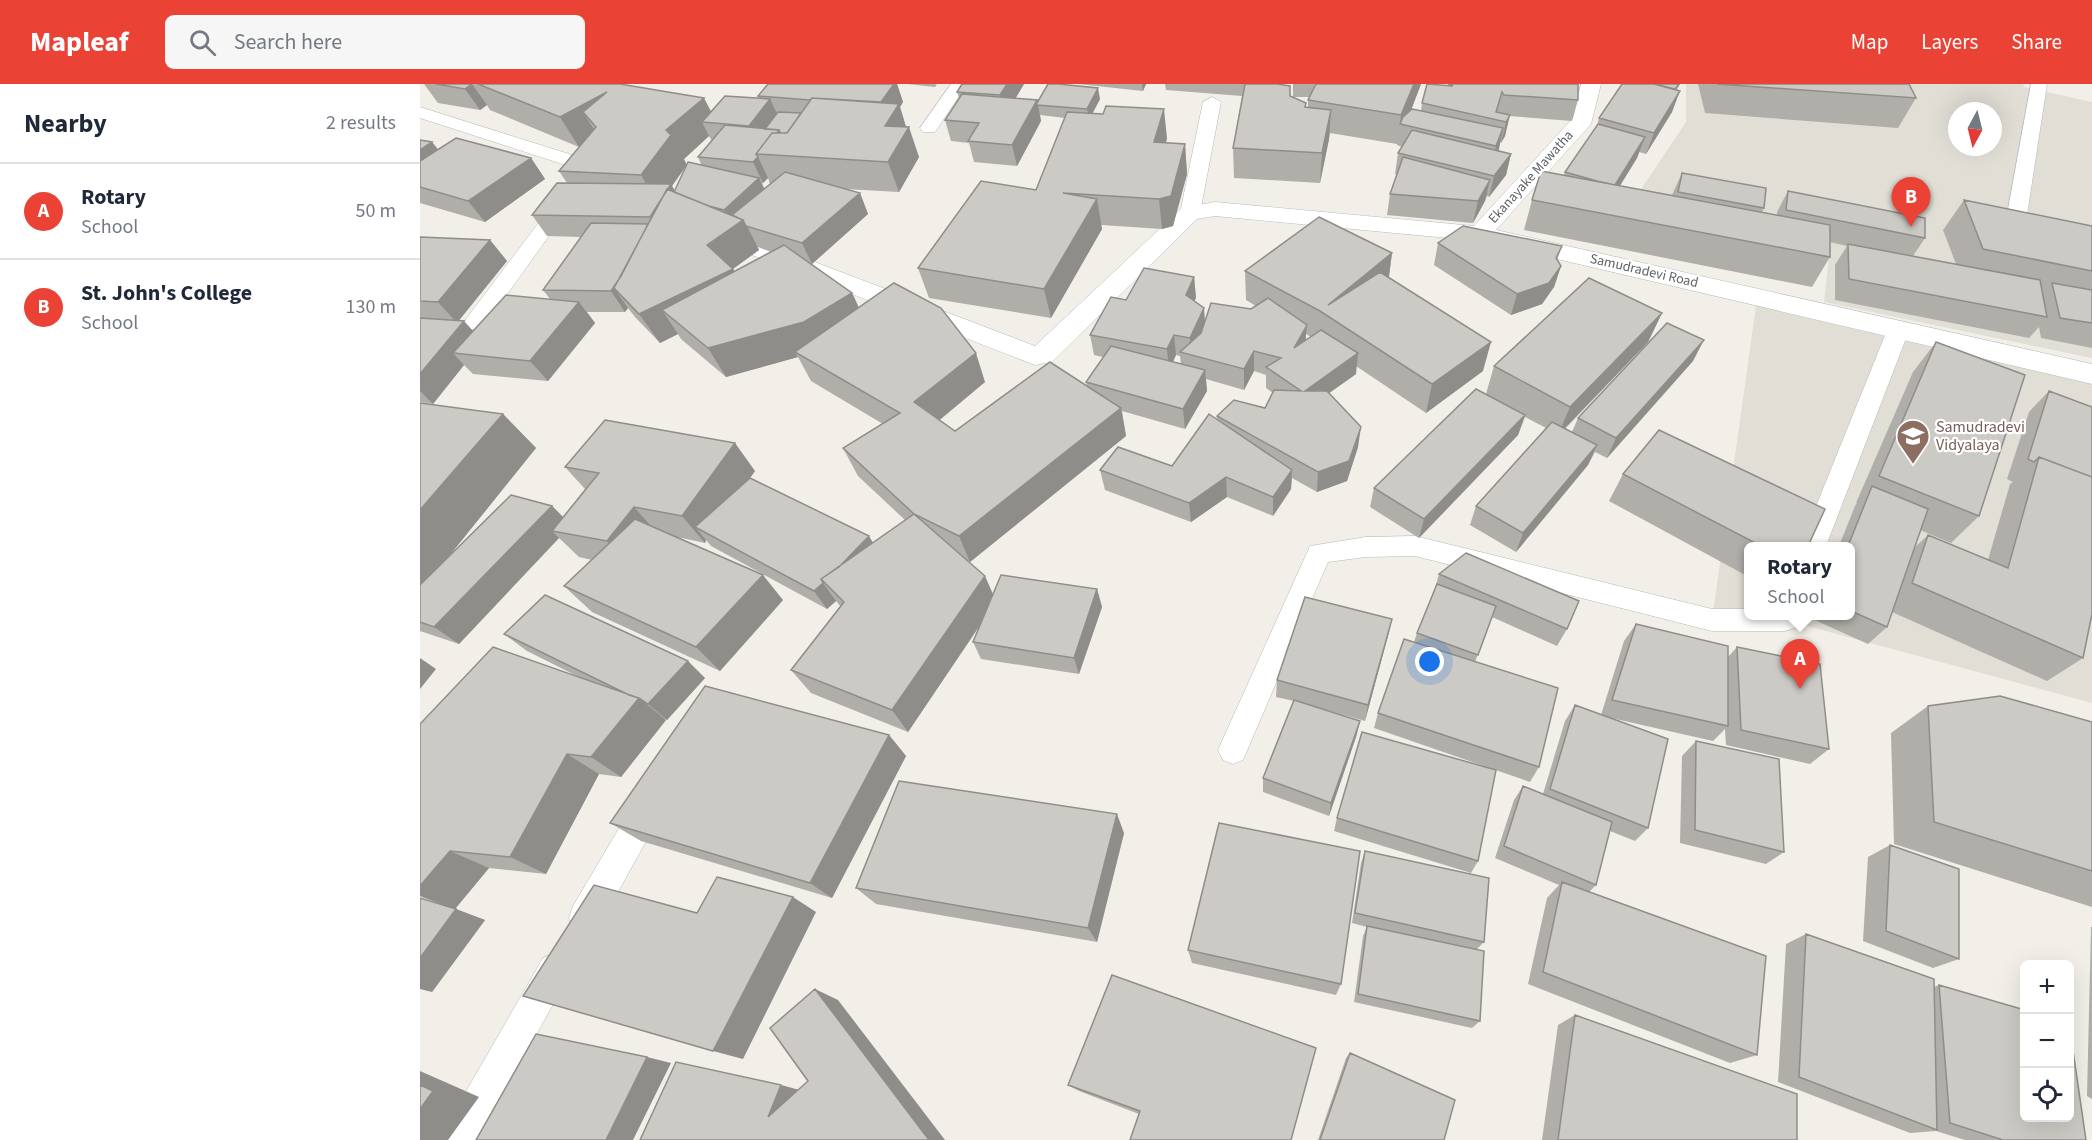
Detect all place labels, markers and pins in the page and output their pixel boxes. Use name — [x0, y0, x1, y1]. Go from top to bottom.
pin: B — [1892, 178, 1930, 227]
place label: Samudradevi Vidyalaya — [1936, 416, 2025, 456]
school or university icon: Samudradevi Vidyalaya — [1895, 418, 1931, 465]
pin: A — [1780, 640, 1820, 689]

